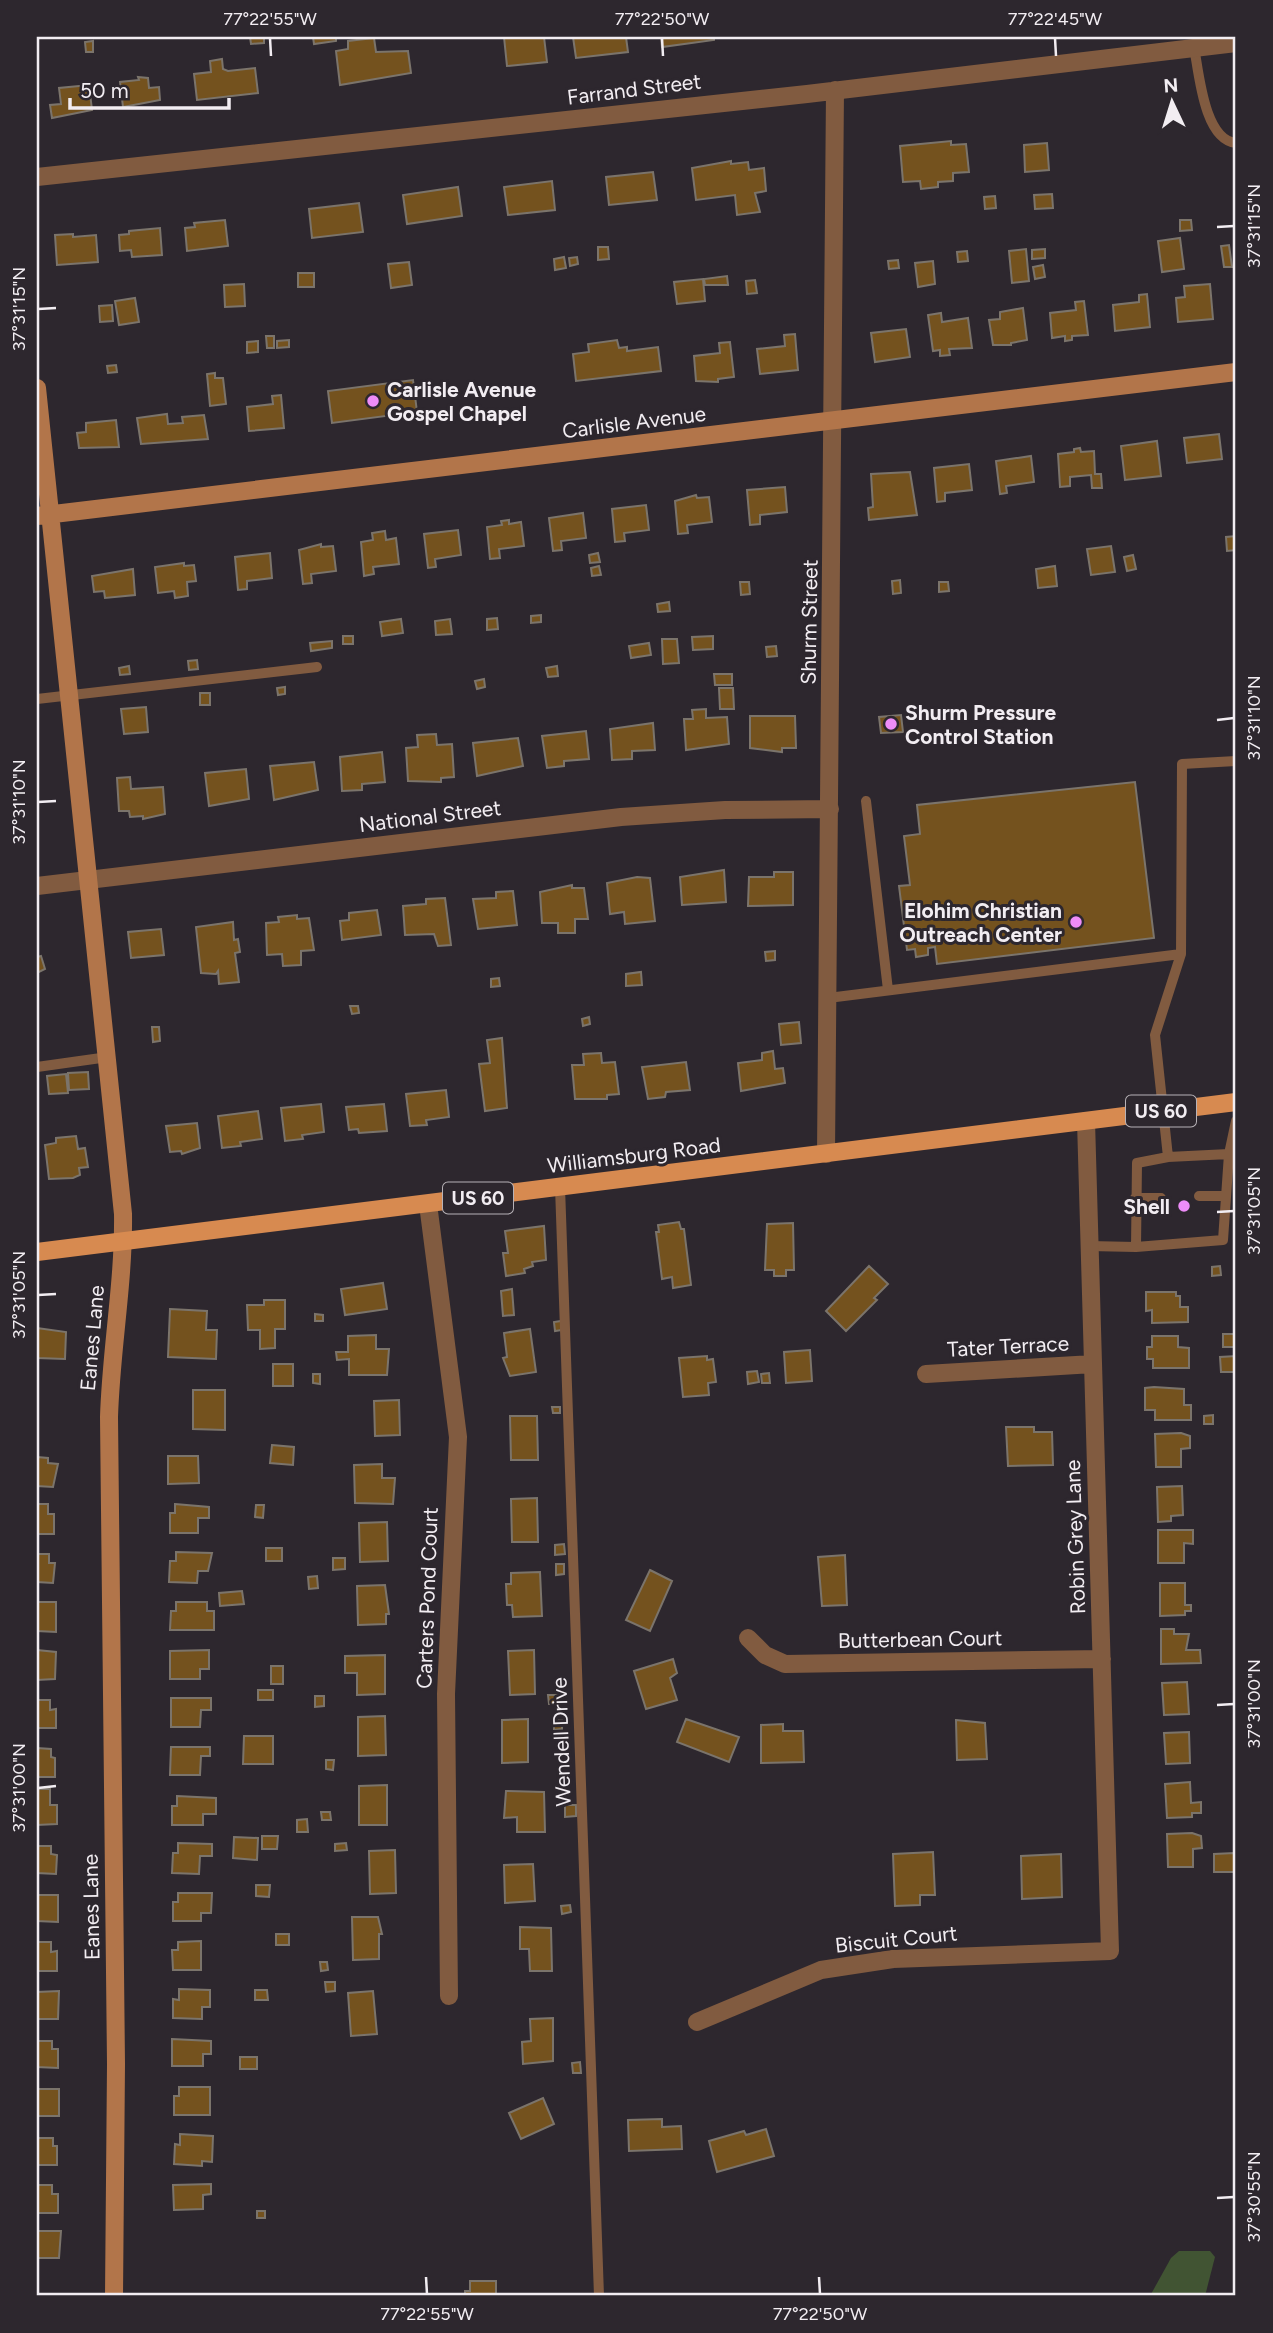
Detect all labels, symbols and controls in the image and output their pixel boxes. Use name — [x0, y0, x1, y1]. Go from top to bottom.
text: 77°22'55"W — [223, 8, 317, 30]
text: 77°22'50"W — [615, 8, 710, 30]
text: 77°22'45"W — [1008, 8, 1103, 30]
scale bar — [70, 66, 229, 110]
north arrow — [1136, 66, 1206, 136]
street label: Farrand Street — [566, 68, 703, 110]
text: N — [1163, 74, 1179, 98]
text: 50 m — [80, 78, 129, 103]
text: 37°31'15"N — [1243, 184, 1265, 268]
text: 37°31'15"N — [8, 267, 30, 351]
place label: Carlisle Avenue Gospel Chapel — [387, 377, 537, 426]
marker: Carlisle Avenue Gospel Chapel — [365, 393, 381, 409]
street label: Carlisle Avenue — [561, 401, 707, 443]
street label: Shurm Street — [795, 559, 823, 685]
text: 37°31'10"N — [1243, 675, 1265, 761]
place label: Shurm Pressure Control Station — [905, 700, 1057, 749]
marker: Shurm Pressure Control Station — [883, 716, 899, 732]
text: 37°31'10"N — [8, 759, 30, 845]
street label: National Street — [358, 795, 503, 837]
place label: Elohim Christian Outreach Center — [899, 898, 1062, 947]
marker: Elohim Christian Outreach Center — [1068, 914, 1084, 930]
road number: US 60 — [1126, 1096, 1196, 1126]
street label: Williamsburg Road — [546, 1132, 722, 1178]
text: 37°31'05"N — [1243, 1167, 1265, 1255]
road number: US 60 — [443, 1182, 513, 1214]
place label: Shell — [1123, 1194, 1170, 1219]
marker: Shell — [1176, 1198, 1192, 1214]
text: 37°31'05"N — [8, 1251, 30, 1339]
street label: Eanes Lane — [75, 1284, 109, 1392]
street label: Tater Terrace — [946, 1330, 1070, 1362]
street label: Robin Grey Lane — [1060, 1459, 1090, 1615]
street label: Carters Pond Court — [411, 1507, 443, 1689]
street label: Butterbean Court — [838, 1625, 1002, 1653]
text: 37°31'00"N — [1243, 1659, 1265, 1749]
street label: Wendell Drive — [546, 1677, 576, 1807]
text: 37°31'00"N — [8, 1743, 30, 1833]
street label: Eanes Lane — [78, 1854, 104, 1960]
street label: Biscuit Court — [834, 1920, 958, 1958]
text: 37°30'55"N — [1243, 2151, 1265, 2243]
text: 77°22'55"W — [380, 2303, 474, 2325]
text: 77°22'50"W — [773, 2303, 868, 2325]

